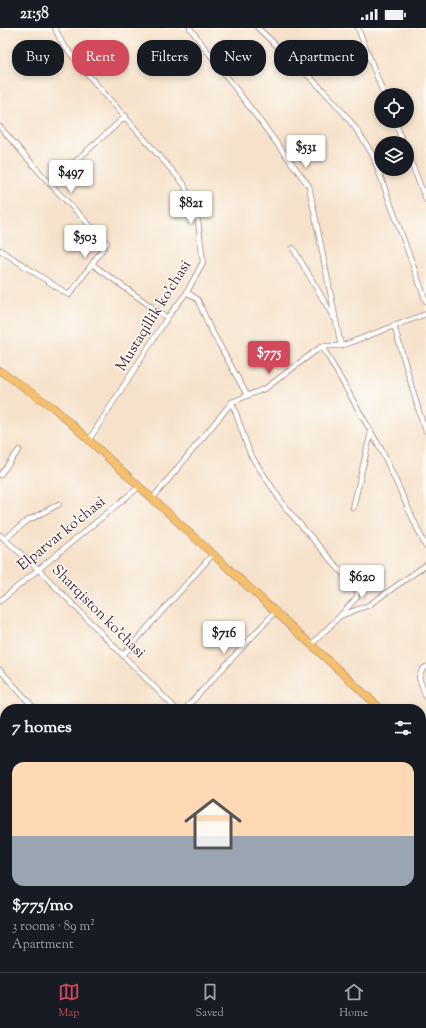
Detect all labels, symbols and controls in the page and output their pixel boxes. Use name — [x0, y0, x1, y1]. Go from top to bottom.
text: 21:58 — [20, 4, 49, 25]
chip: Buy — [12, 40, 64, 76]
chip: Rent — [72, 40, 129, 76]
chip: Filters — [137, 40, 202, 76]
chip: New — [210, 40, 266, 76]
chip: Apartment — [274, 40, 368, 76]
map controls — [374, 88, 414, 176]
button: locate — [374, 88, 414, 128]
pin: $531 — [282, 135, 330, 169]
button: layers — [374, 136, 414, 176]
text: $531 — [295, 139, 317, 157]
pin: $497 — [47, 160, 95, 194]
text: $497 — [58, 164, 84, 182]
pin: $821 — [167, 191, 215, 225]
text: $821 — [179, 195, 203, 213]
pin: $503 — [61, 225, 109, 259]
text: $503 — [73, 229, 97, 247]
street label: Mustaqillik ko'chasi — [111, 256, 197, 376]
pin: $775 — [245, 341, 293, 375]
text: $775 — [257, 345, 281, 363]
street label: Elparvar ko'chasi — [13, 492, 111, 576]
street label: Sharqiston ko'chasi — [46, 560, 150, 664]
pin: $620 — [338, 565, 386, 599]
text: $620 — [349, 569, 375, 587]
pin: $716 — [200, 621, 248, 655]
text: $716 — [212, 625, 236, 643]
text: 7 homes — [12, 716, 72, 740]
icon: filters — [392, 717, 414, 739]
icon: home — [177, 788, 249, 860]
text: $775/mo — [12, 894, 73, 918]
text: 3 rooms · 89 m² — [12, 918, 95, 936]
text: Apartment — [12, 936, 73, 954]
tab: Map — [58, 981, 80, 1021]
tab: Saved — [195, 981, 224, 1021]
tab: Home — [339, 981, 368, 1021]

